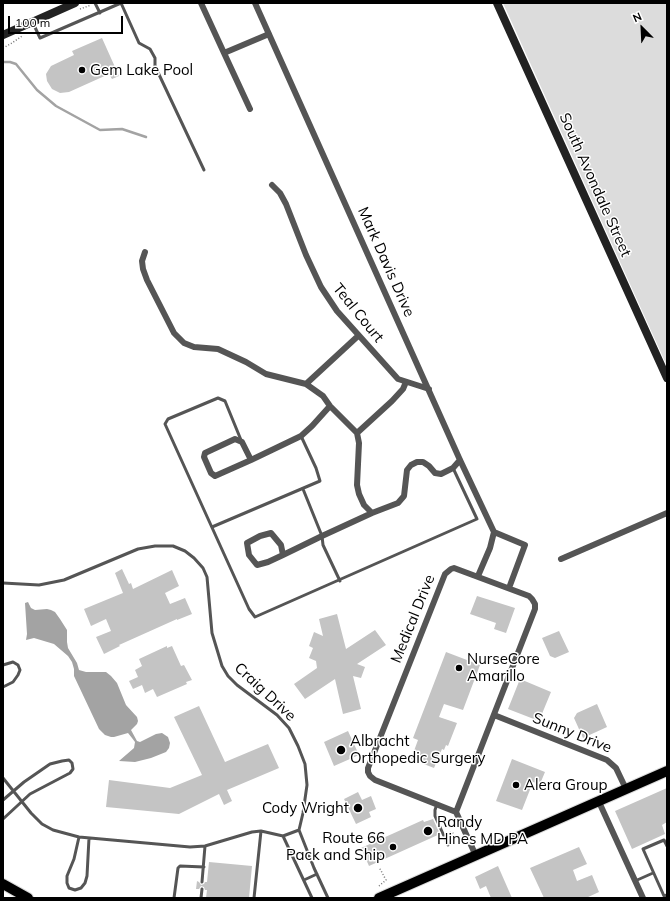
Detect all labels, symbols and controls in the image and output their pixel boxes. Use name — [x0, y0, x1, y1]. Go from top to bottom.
scale bar — [10, 8, 125, 34]
north arrow — [622, 8, 662, 48]
text: N — [630, 9, 644, 25]
text: 100 m — [15, 15, 50, 30]
place label: Gem Lake Pool — [90, 61, 193, 79]
marker: Gem Lake Pool — [77, 65, 87, 75]
street label: South Avondale Street — [555, 110, 635, 260]
street label: Mark Davis Drive — [354, 204, 418, 320]
street label: Teal Court — [329, 280, 387, 346]
street label: Medical Drive — [387, 572, 439, 666]
place label: NurseCore Amarillo — [467, 650, 540, 685]
street label: Craig Drive — [231, 659, 299, 725]
marker: NurseCore Amarillo — [454, 663, 464, 673]
street label: Sunny Drive — [530, 709, 614, 757]
place label: Albracht Orthopedic Surgery — [350, 732, 486, 767]
marker: Albracht Orthopedic Surgery — [335, 744, 347, 756]
place label: Alera Group — [524, 776, 608, 794]
marker: Alera Group — [511, 780, 521, 790]
place label: Cody Wright — [262, 799, 349, 817]
marker: Cody Wright — [352, 802, 364, 814]
place label: Randy Hines MD PA — [437, 813, 528, 848]
marker: Randy Hines MD PA — [422, 825, 434, 837]
place label: Route 66 Pack and Ship — [286, 829, 385, 864]
marker: Route 66 Pack and Ship — [388, 842, 398, 852]

